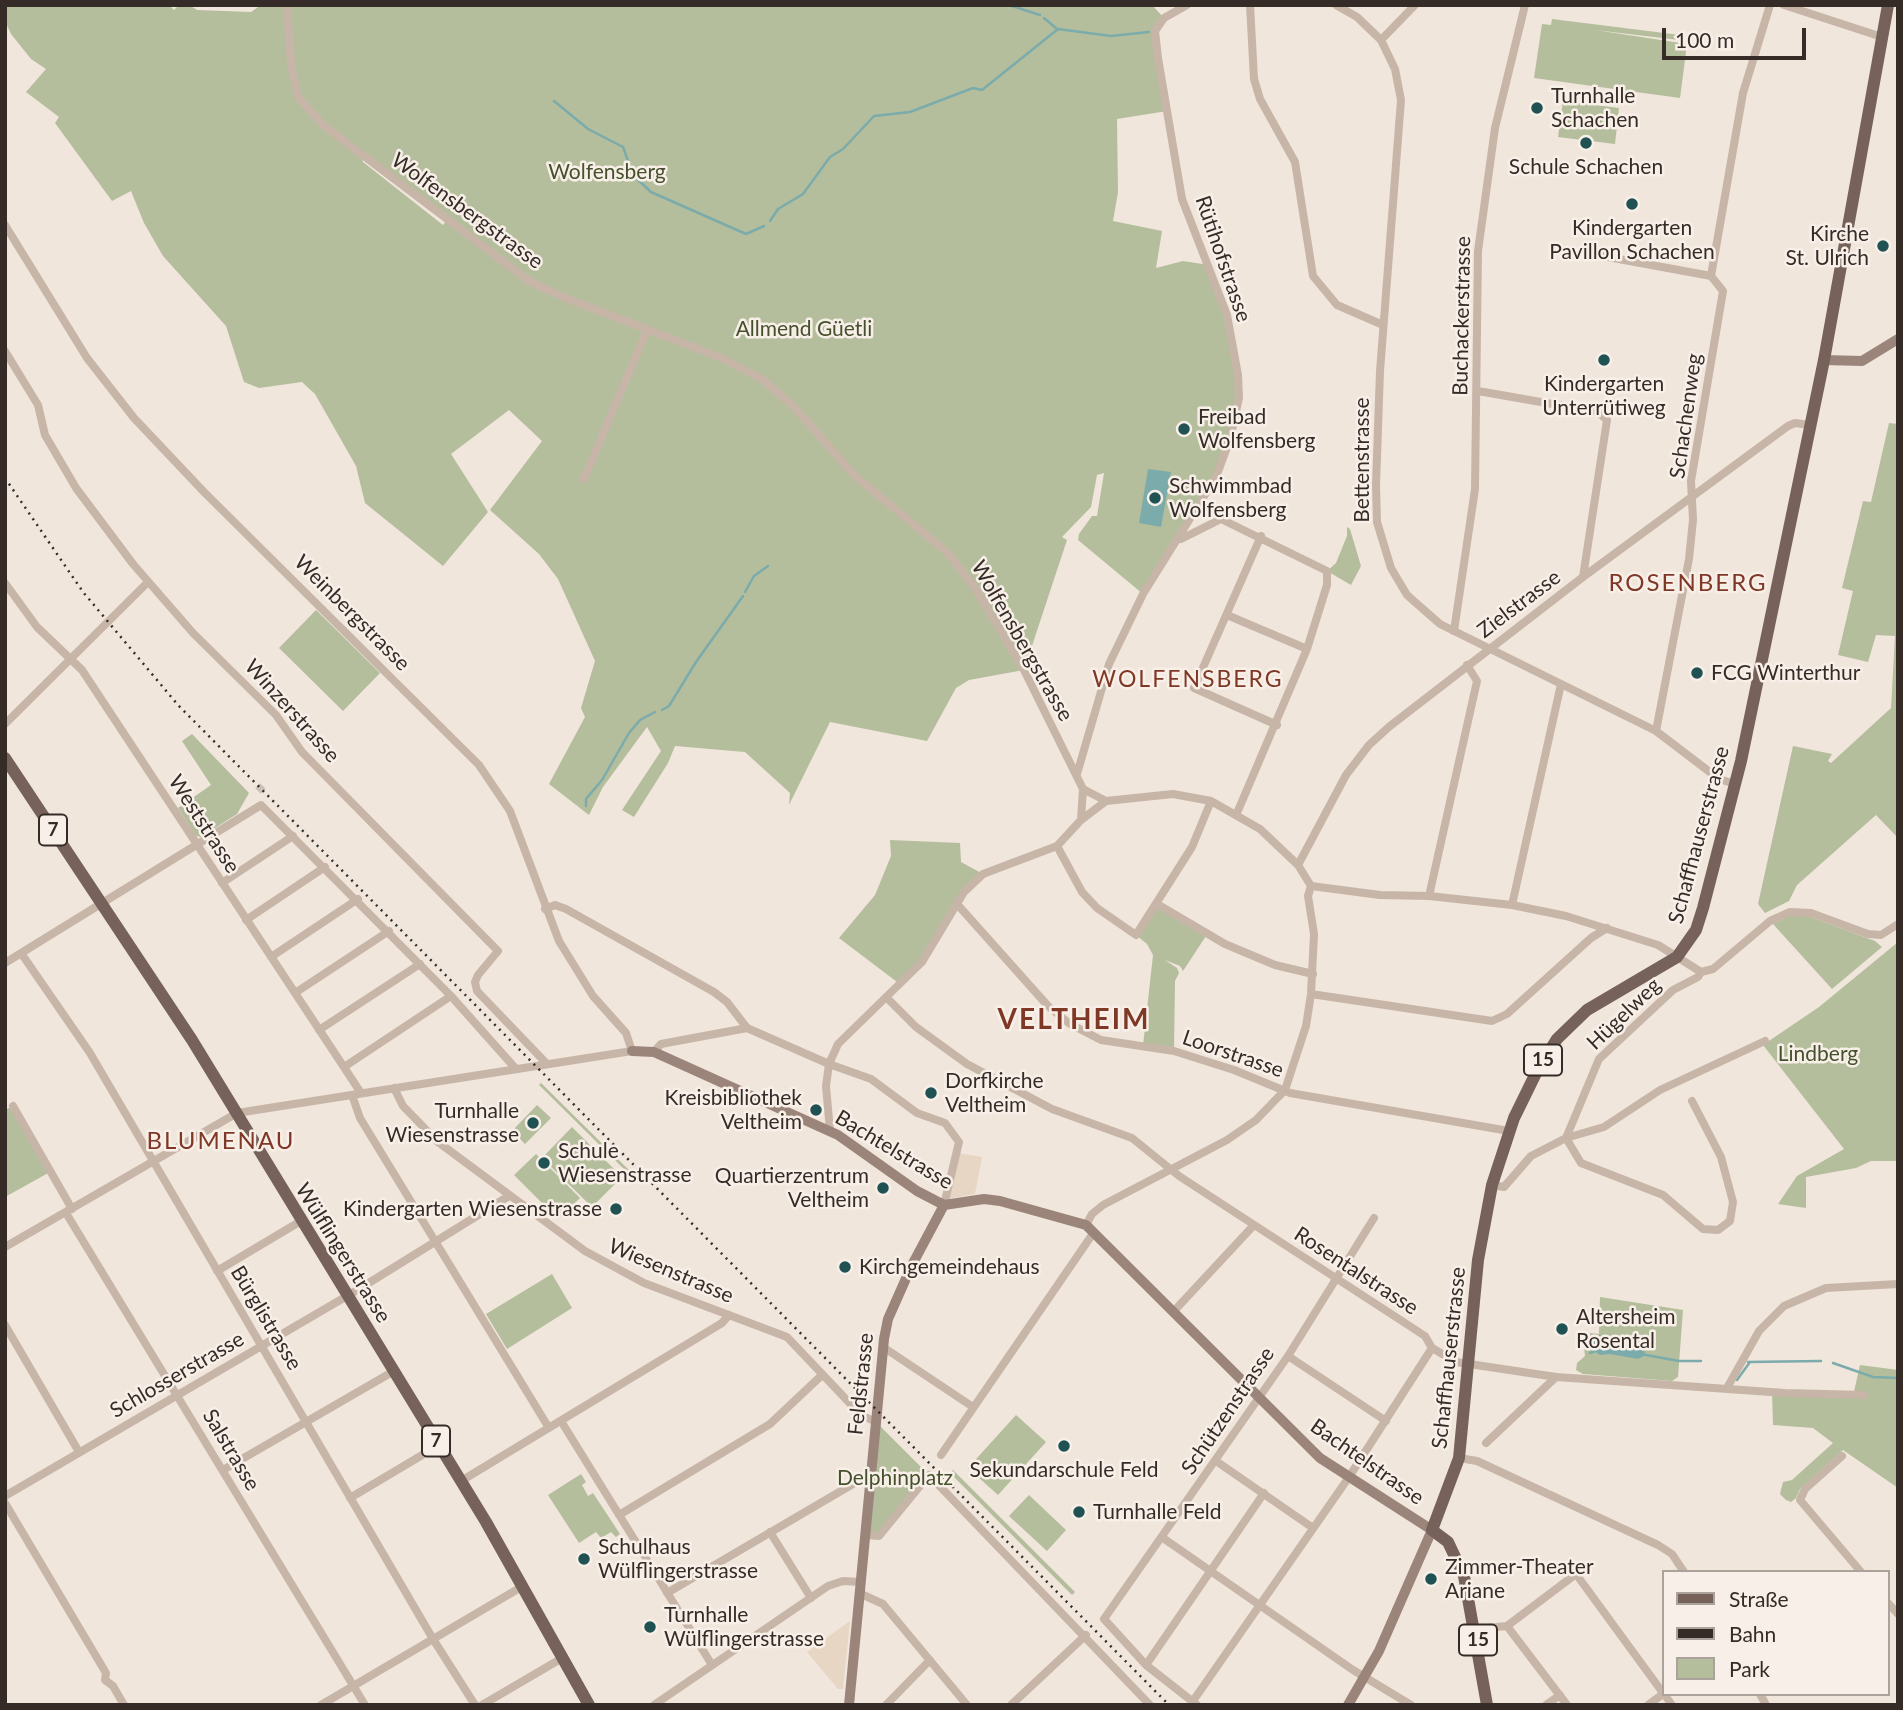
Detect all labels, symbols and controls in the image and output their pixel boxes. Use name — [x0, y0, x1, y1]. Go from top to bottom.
scale bar — [1665, 14, 1808, 58]
text: 100 m — [1675, 27, 1734, 52]
place label: Turnhalle Schachen — [1551, 83, 1639, 133]
marker: Turnhalle Schachen — [1529, 100, 1545, 116]
marker: Schule Schachen — [1578, 135, 1594, 151]
street label: Wolfensbergstrasse — [386, 148, 548, 274]
place label: Schule Schachen — [1509, 154, 1663, 180]
park label: Wolfensberg — [548, 159, 666, 185]
street label: Rütihofstrasse — [1190, 193, 1256, 325]
marker: Kindergarten Pavillon Schachen — [1624, 196, 1640, 212]
place label: Kindergarten Pavillon Schachen — [1549, 215, 1715, 265]
place label: Kirche St. Ulrich — [1786, 221, 1869, 271]
street label: Buchackerstrasse — [1448, 236, 1476, 396]
marker: Kirche St. Ulrich — [1875, 238, 1891, 254]
park label: Allmend Güetli — [736, 316, 872, 342]
marker: Kindergarten Unterrütiweg — [1596, 352, 1612, 368]
street label: Schachenweg — [1665, 352, 1707, 480]
place label: Kindergarten Unterrütiweg — [1542, 371, 1666, 421]
street label: Bettenstrasse — [1349, 397, 1375, 523]
place label: Freibad Wolfensberg — [1198, 404, 1316, 454]
marker: Freibad Wolfensberg — [1176, 421, 1192, 437]
place label: Schwimmbad Wolfensberg — [1169, 473, 1292, 523]
marker: Schwimmbad Wolfensberg — [1147, 490, 1163, 506]
street label: Weinbergstrasse — [289, 550, 415, 676]
street label: Wolfensbergstrasse — [966, 556, 1078, 726]
street label: Zielstrasse — [1472, 565, 1566, 643]
district label: ROSENBERG — [1610, 569, 1766, 597]
street label: Winzerstrasse — [239, 654, 345, 768]
place label: FCG Winterthur — [1711, 660, 1860, 686]
marker: FCG Winterthur — [1689, 665, 1705, 681]
district label: WOLFENSBERG — [1094, 666, 1282, 694]
street label: Schaffhauserstrasse — [1663, 743, 1735, 927]
street label: Weststrasse — [163, 770, 245, 878]
road number: 7 — [39, 814, 67, 846]
street label: Hügelweg — [1582, 973, 1666, 1055]
district label: VELTHEIM — [999, 1003, 1149, 1037]
street label: Loorstrasse — [1179, 1025, 1287, 1083]
park label: Lindberg — [1778, 1041, 1858, 1067]
road number: 15 — [1524, 1044, 1562, 1076]
place label: Dorfkirche Veltheim — [945, 1068, 1044, 1118]
place label: Kreisbibliothek Veltheim — [664, 1085, 802, 1135]
marker: Dorfkirche Veltheim — [923, 1085, 939, 1101]
place label: Turnhalle Wiesenstrasse — [385, 1098, 519, 1148]
marker: Kreisbibliothek Veltheim — [808, 1102, 824, 1118]
street label: Bachtelstrasse — [831, 1105, 957, 1195]
marker: Turnhalle Wiesenstrasse — [525, 1115, 541, 1131]
district label: BLUMENAU — [148, 1127, 294, 1155]
place label: Schule Wiesenstrasse — [558, 1138, 692, 1188]
marker: Schule Wiesenstrasse — [536, 1155, 552, 1171]
place label: Quartierzentrum Veltheim — [715, 1163, 869, 1213]
street label: Wülflingerstrasse — [290, 1178, 396, 1328]
marker: Quartierzentrum Veltheim — [875, 1180, 891, 1196]
place label: Kindergarten Wiesenstrasse — [343, 1196, 602, 1222]
marker: Kindergarten Wiesenstrasse — [608, 1201, 624, 1217]
street label: Rosentalstrasse — [1289, 1222, 1423, 1320]
street label: Wiesenstrasse — [605, 1233, 737, 1309]
place label: Kirchgemeindehaus — [859, 1254, 1040, 1280]
marker: Kirchgemeindehaus — [837, 1259, 853, 1275]
street label: Bürglistrasse — [225, 1261, 307, 1375]
street label: Schaffhauserstrasse — [1427, 1266, 1471, 1450]
place label: Altersheim Rosental — [1576, 1304, 1675, 1354]
marker: Altersheim Rosental — [1554, 1321, 1570, 1337]
street label: Schlosserstrasse — [105, 1326, 249, 1424]
street label: Feldstrasse — [843, 1332, 879, 1436]
street label: Schützenstrasse — [1176, 1343, 1280, 1479]
street label: Salstrasse — [197, 1405, 265, 1495]
street label: Bachtelstrasse — [1305, 1414, 1429, 1510]
road number: 7 — [422, 1426, 450, 1456]
marker: Sekundarschule Feld — [1056, 1438, 1072, 1454]
place label: Sekundarschule Feld — [969, 1457, 1159, 1483]
park label: Delphinplatz — [837, 1465, 953, 1491]
place label: Turnhalle Feld — [1093, 1499, 1222, 1525]
marker: Turnhalle Feld — [1071, 1504, 1087, 1520]
place label: Schulhaus Wülflingerstrasse — [598, 1534, 758, 1584]
marker: Schulhaus Wülflingerstrasse — [576, 1551, 592, 1567]
place label: Zimmer-Theater Ariane — [1445, 1554, 1594, 1604]
legend — [1661, 1570, 1889, 1696]
marker: Zimmer-Theater Ariane — [1423, 1571, 1439, 1587]
text: Straße — [1729, 1586, 1789, 1611]
place label: Turnhalle Wülflingerstrasse — [664, 1602, 824, 1652]
marker: Turnhalle Wülflingerstrasse — [642, 1619, 658, 1635]
text: Bahn — [1729, 1621, 1776, 1646]
road number: 15 — [1459, 1624, 1497, 1656]
text: Park — [1729, 1656, 1770, 1681]

